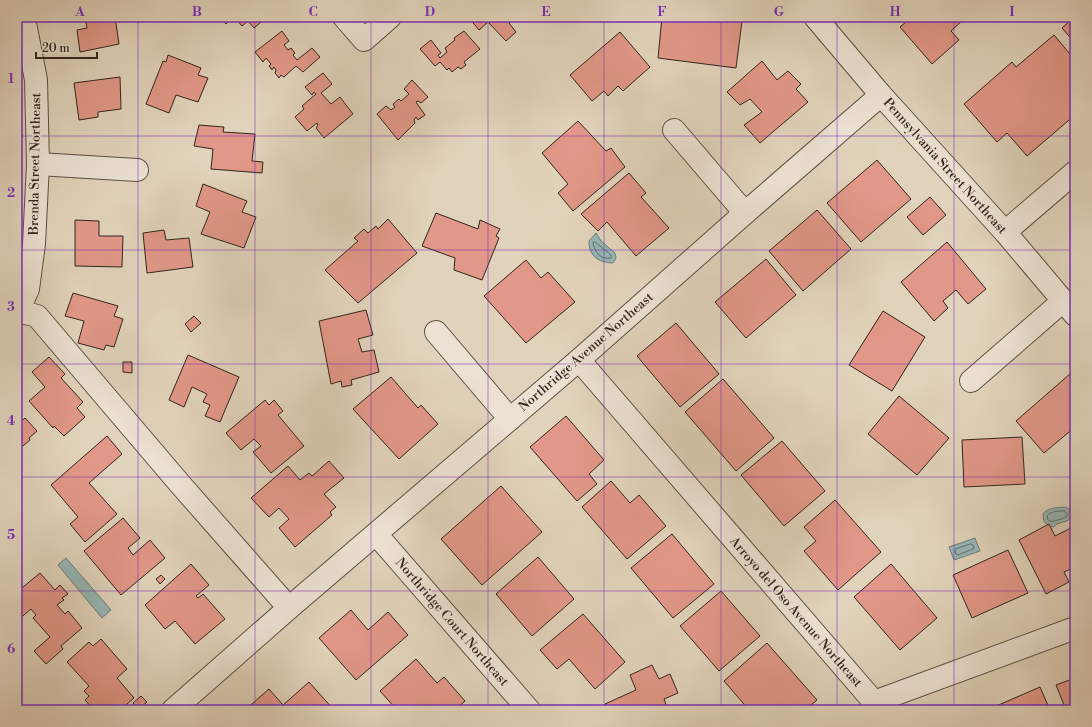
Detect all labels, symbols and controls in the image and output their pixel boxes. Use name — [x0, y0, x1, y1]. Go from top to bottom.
text: A — [74, 4, 85, 20]
text: B — [192, 4, 202, 20]
text: C — [308, 4, 318, 20]
text: D — [425, 4, 435, 20]
text: E — [541, 4, 551, 20]
text: F — [657, 4, 667, 20]
text: G — [774, 4, 785, 20]
text: H — [890, 4, 901, 20]
text: I — [1009, 4, 1015, 20]
scale bar — [36, 34, 97, 60]
text: 20 m — [42, 41, 70, 56]
text: 1 — [8, 71, 15, 87]
street label: Brenda Street Northeast — [26, 92, 44, 236]
street label: Pennsylvania Street Northeast — [880, 95, 1011, 238]
text: 2 — [7, 185, 15, 201]
street label: Northridge Avenue Northeast — [515, 289, 657, 415]
text: 3 — [7, 299, 15, 315]
text: 4 — [7, 413, 16, 429]
text: 5 — [7, 527, 15, 543]
street label: Arroyo del Oso Avenue Northeast — [726, 533, 866, 691]
street label: Northridge Court Northeast — [392, 555, 512, 690]
text: 6 — [7, 641, 15, 657]

